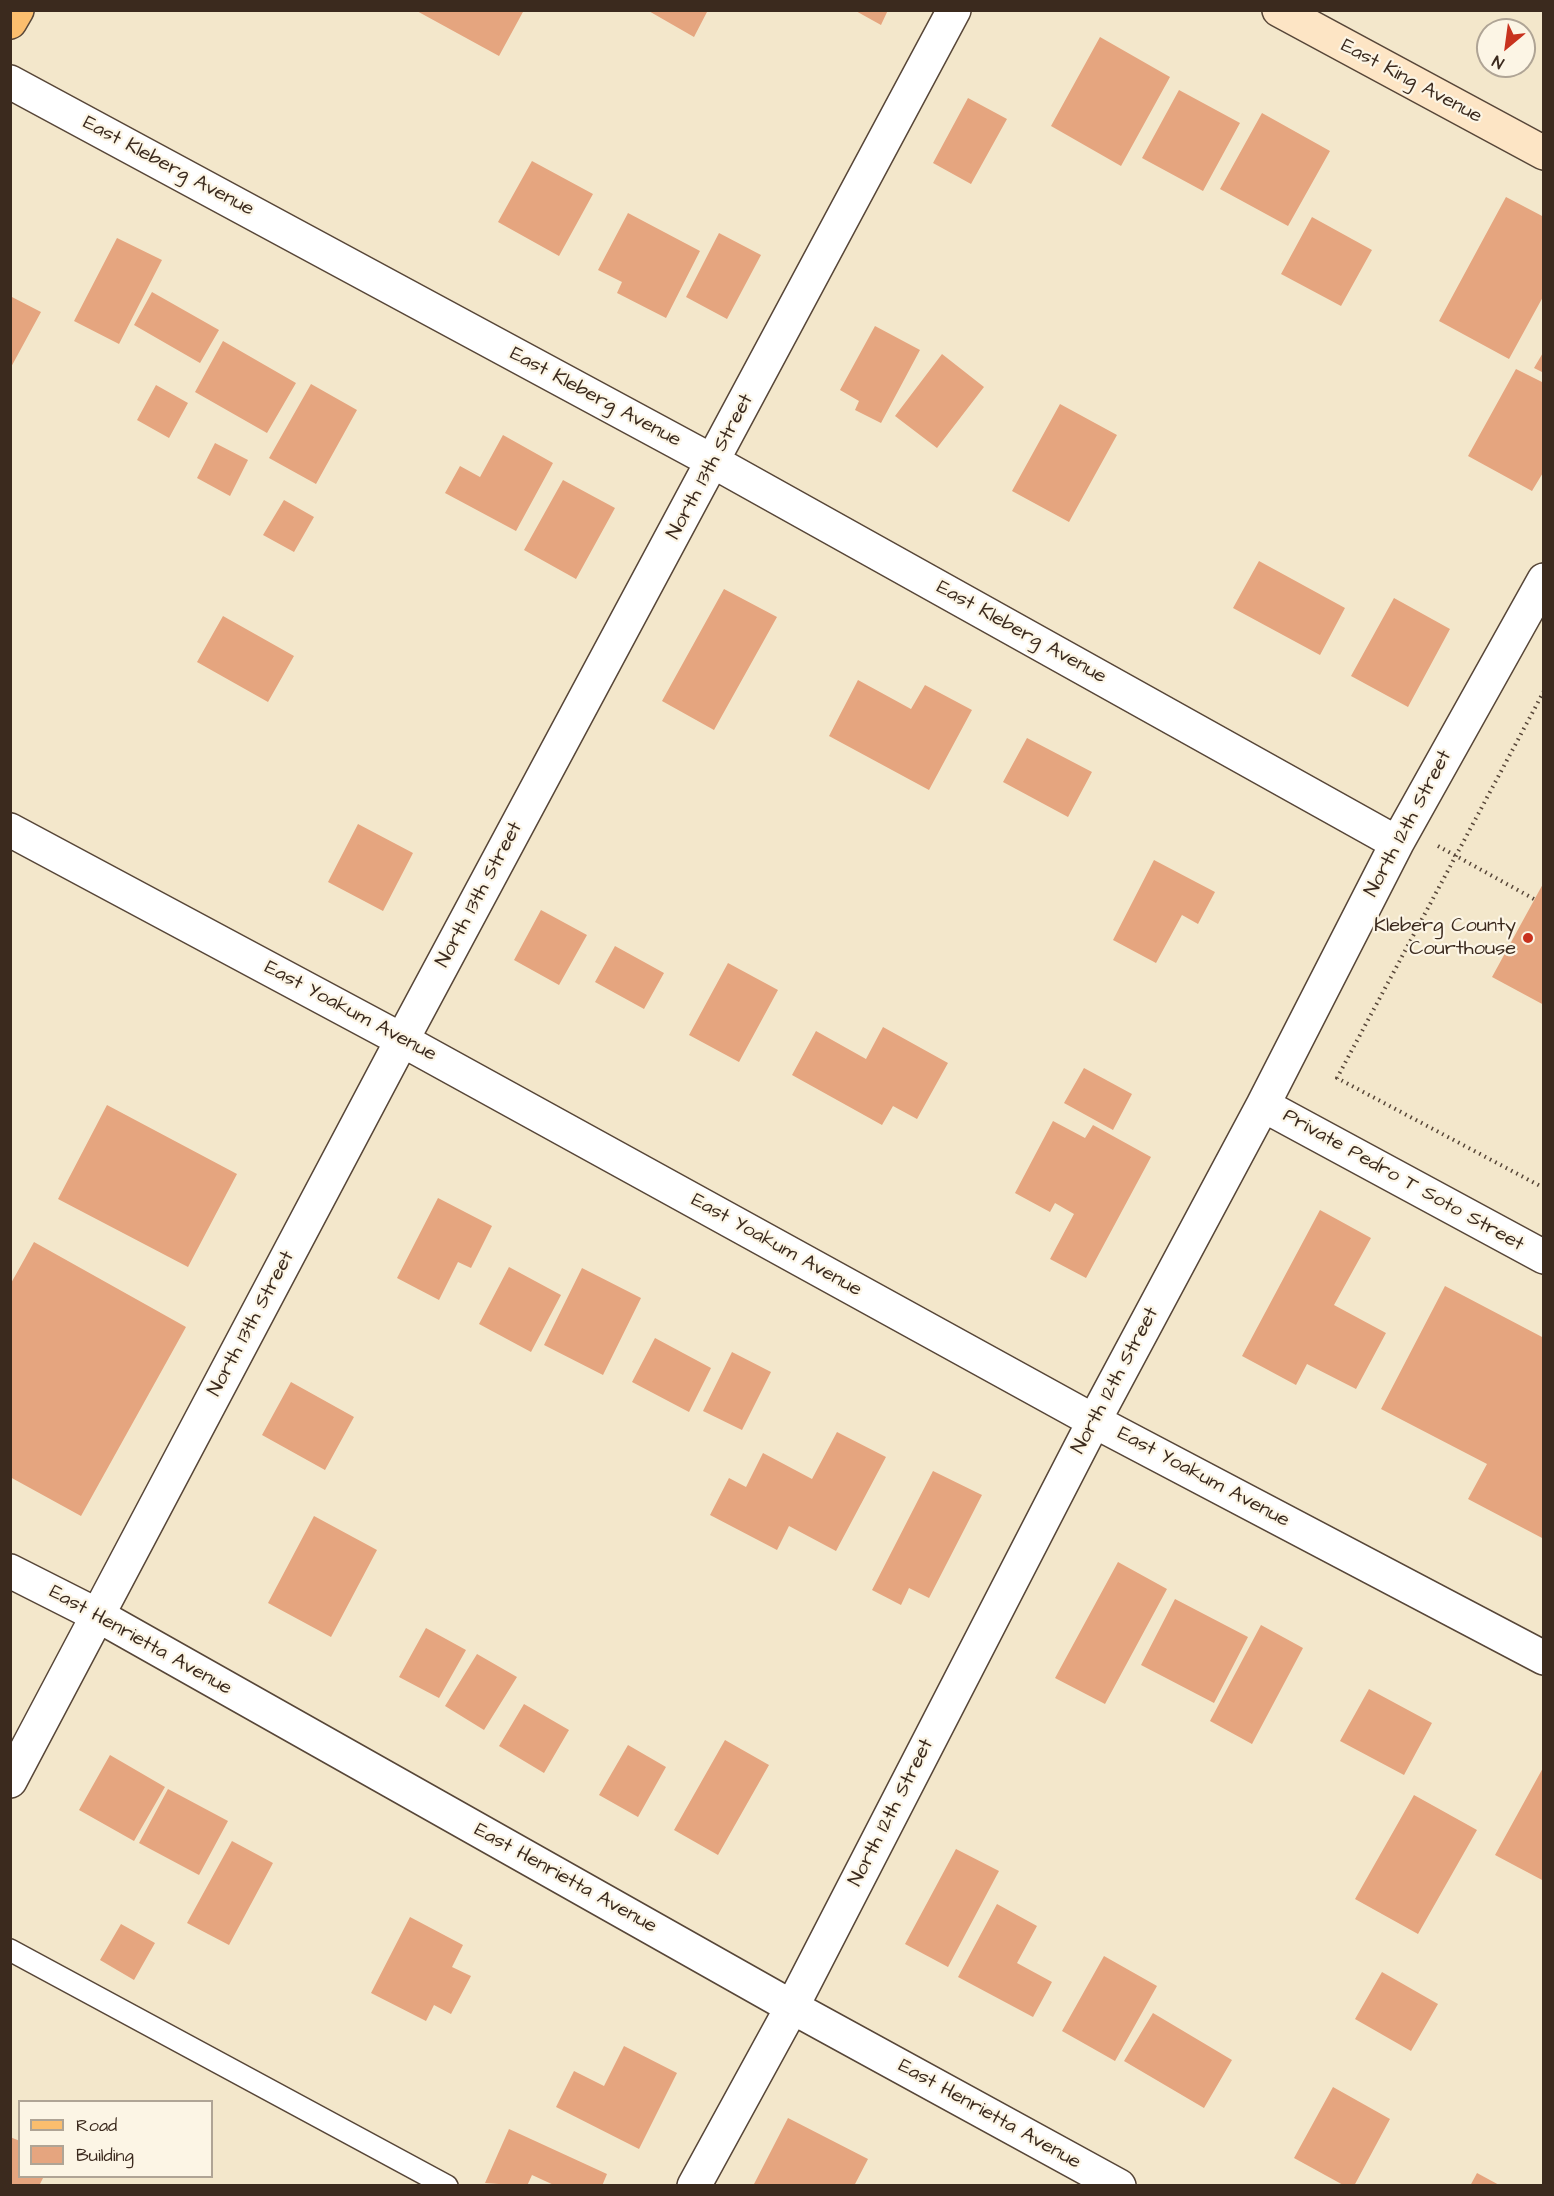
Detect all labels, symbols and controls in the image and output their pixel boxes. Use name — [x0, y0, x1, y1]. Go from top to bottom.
north arrow — [1476, 18, 1536, 78]
street label: East King Avenue — [1336, 35, 1486, 129]
text: N — [1489, 50, 1508, 74]
street label: East Kleberg Avenue — [78, 112, 258, 222]
street label: East Kleberg Avenue — [505, 343, 685, 453]
street label: North 13th Street — [663, 390, 759, 544]
street label: East Kleberg Avenue — [932, 576, 1110, 690]
street label: North 12th Street — [1360, 747, 1458, 901]
street label: North 13th Street — [432, 818, 528, 972]
place label: Kleberg County Courthouse — [1374, 915, 1516, 962]
marker: Kleberg County Courthouse — [1521, 931, 1535, 945]
street label: East Yoakum Avenue — [260, 957, 440, 1067]
street label: Private Pedro T Soto Street — [1278, 1105, 1528, 1257]
street label: East Yoakum Avenue — [687, 1189, 865, 1303]
street label: North 13th Street — [204, 1247, 300, 1401]
street label: North 12th Street — [1067, 1304, 1165, 1458]
street label: East Yoakum Avenue — [1113, 1423, 1293, 1533]
street label: East Henrietta Avenue — [44, 1581, 236, 1701]
street label: North 12th Street — [844, 1735, 940, 1891]
street label: East Henrietta Avenue — [469, 1819, 661, 1939]
street label: East Henrietta Avenue — [893, 2055, 1085, 2175]
legend — [18, 2100, 213, 2178]
text: Road — [76, 2113, 117, 2138]
text: Building — [76, 2143, 134, 2168]

